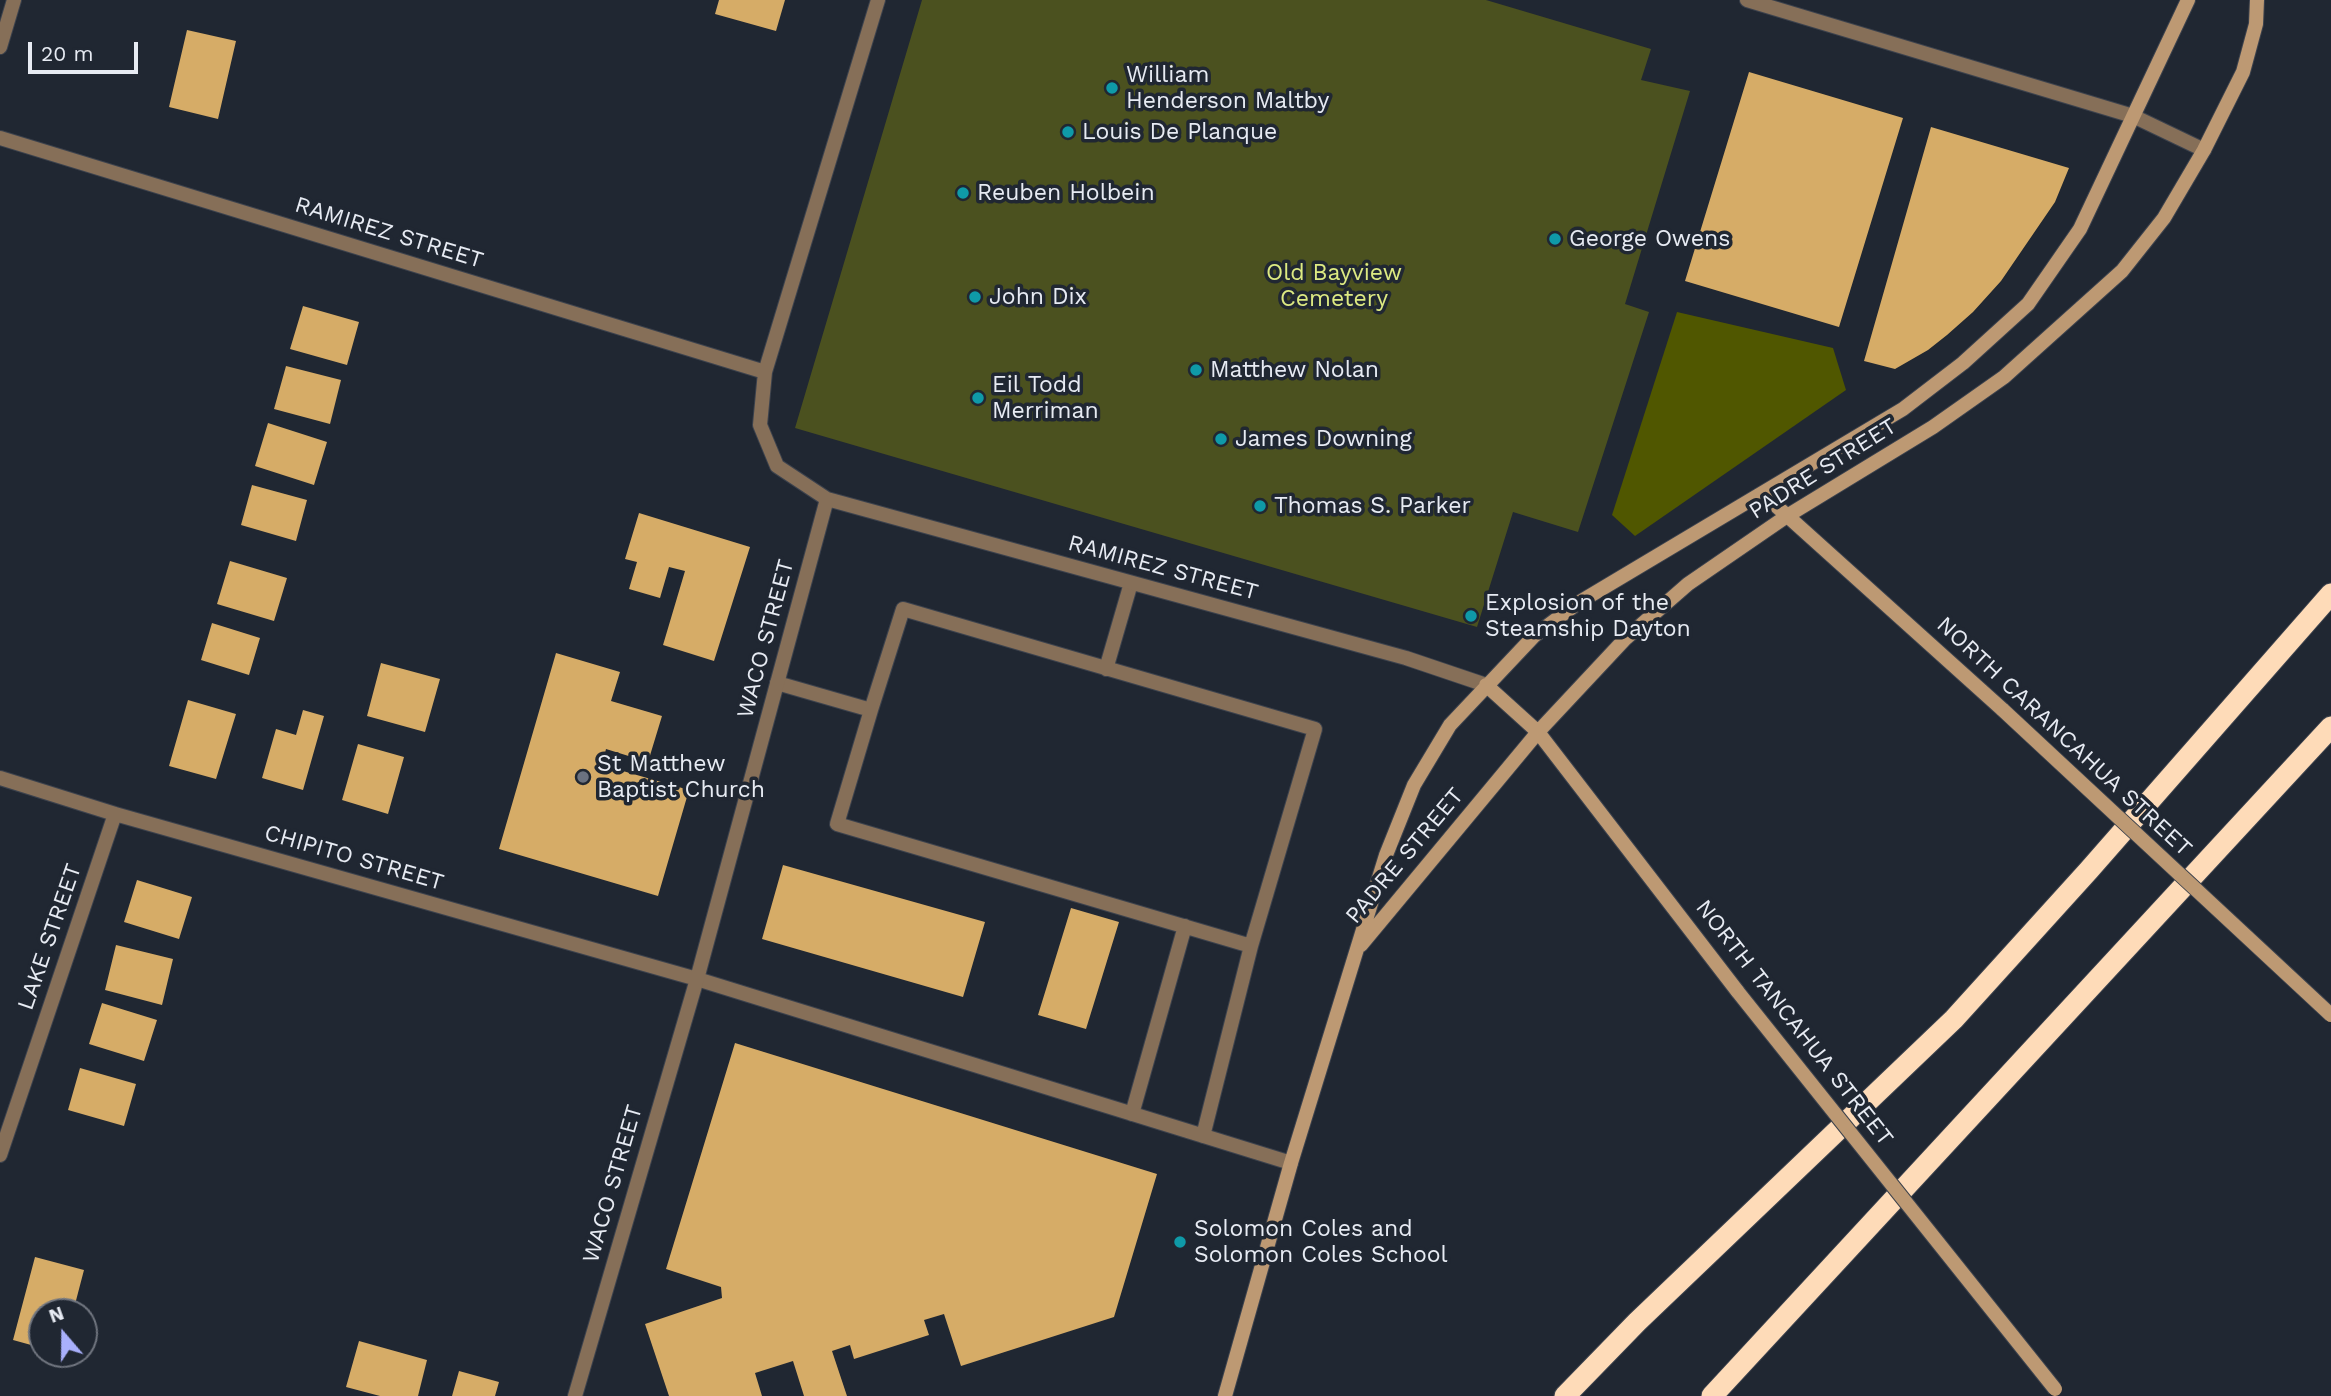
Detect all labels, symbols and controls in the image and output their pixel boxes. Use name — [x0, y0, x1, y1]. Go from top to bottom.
scale bar — [32, 28, 142, 72]
text: 20 m — [41, 41, 93, 66]
place label: William Henderson Maltby — [1126, 61, 1329, 115]
marker: William Henderson Maltby — [1104, 80, 1120, 96]
place label: Louis De Planque — [1082, 118, 1277, 146]
marker: Louis De Planque — [1060, 124, 1076, 140]
place label: Reuben Holbein — [977, 179, 1155, 207]
marker: Reuben Holbein — [955, 185, 971, 201]
street label: RAMIREZ STREET — [291, 191, 487, 275]
place label: George Owens — [1569, 225, 1730, 253]
marker: George Owens — [1547, 231, 1563, 247]
park label: Old Bayview Cemetery — [1266, 259, 1402, 313]
place label: John Dix — [989, 283, 1087, 311]
marker: John Dix — [967, 289, 983, 305]
place label: Matthew Nolan — [1210, 356, 1379, 384]
marker: Matthew Nolan — [1188, 362, 1204, 378]
place label: Eil Todd Merriman — [992, 371, 1099, 425]
marker: Eil Todd Merriman — [970, 390, 986, 406]
street label: PADRE STREET — [1744, 413, 1902, 525]
place label: James Downing — [1235, 425, 1412, 453]
marker: James Downing — [1213, 431, 1229, 447]
place label: Thomas S. Parker — [1274, 492, 1471, 520]
marker: Thomas S. Parker — [1252, 498, 1268, 514]
street label: RAMIREZ STREET — [1065, 529, 1261, 607]
street label: WACO STREET — [732, 557, 800, 721]
place label: Explosion of the Steamship Dayton — [1485, 589, 1691, 643]
marker: Explosion of the Steamship Dayton — [1463, 608, 1479, 624]
street label: NORTH CARANCAHUA STREET — [1931, 611, 2197, 863]
place label: St Matthew Baptist Church — [597, 750, 765, 804]
marker: St Matthew Baptist Church — [575, 769, 591, 785]
street label: PADRE STREET — [1340, 782, 1470, 930]
street label: CHIPITO STREET — [261, 819, 447, 897]
street label: LAKE STREET — [12, 860, 88, 1014]
street label: NORTH TANCAHUA STREET — [1689, 895, 1899, 1151]
street label: WACO STREET — [577, 1102, 649, 1266]
place label: Solomon Coles and Solomon Coles School — [1194, 1215, 1448, 1269]
marker: Solomon Coles and Solomon Coles School — [1172, 1234, 1188, 1250]
north arrow — [28, 1298, 98, 1368]
text: N — [46, 1301, 67, 1328]

